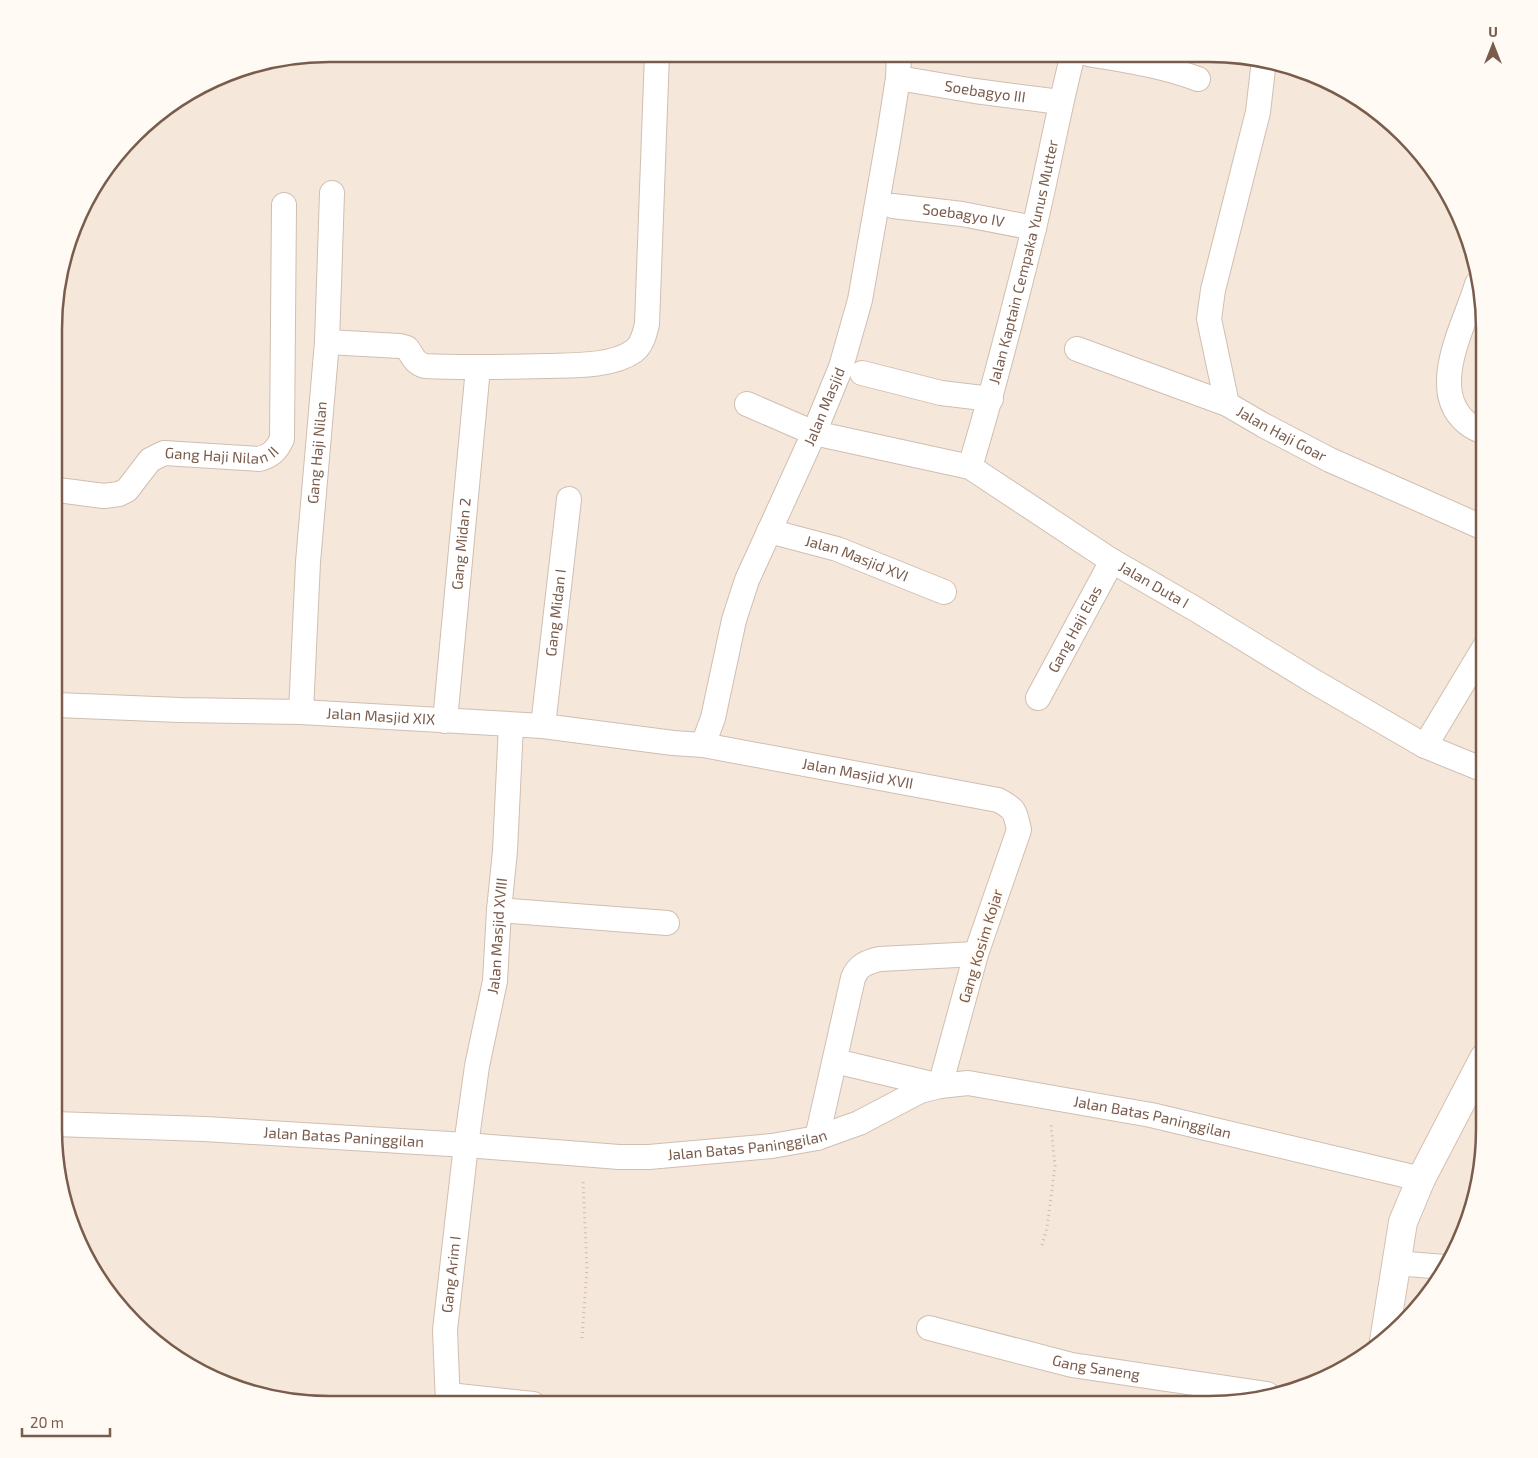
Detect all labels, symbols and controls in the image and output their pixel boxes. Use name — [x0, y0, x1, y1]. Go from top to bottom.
north arrow — [1468, 20, 1518, 70]
text: U — [1488, 23, 1498, 40]
street label: Soebagyo III — [943, 76, 1027, 105]
street label: Jalan Kaptain Cempaka Yunus Mutter — [984, 138, 1061, 386]
street label: Soebagyo IV — [921, 199, 1006, 230]
street label: Jalan Masjid — [799, 364, 848, 448]
street label: Gang Haji Nilan — [303, 400, 330, 505]
street label: Jalan Haji Goar — [1234, 402, 1330, 465]
street label: Gang Haji Nilan II — [164, 442, 282, 467]
street label: Gang Midan 2 — [447, 497, 474, 591]
street label: Jalan Masjid XVI — [803, 531, 911, 585]
street label: Jalan Duta I — [1116, 557, 1192, 611]
street label: Gang Midan I — [541, 568, 569, 657]
street label: Gang Haji Elas — [1043, 582, 1105, 675]
street label: Jalan Masjid XIX — [326, 703, 436, 728]
street label: Jalan Masjid XVII — [801, 754, 915, 792]
street label: Jalan Masjid XVIII — [482, 877, 510, 996]
street label: Gang Kosim Kojar — [954, 887, 1007, 1005]
street label: Jalan Batas Paninggilan — [1072, 1092, 1233, 1142]
street label: Jalan Batas Paninggilan — [263, 1123, 425, 1150]
street label: Jalan Batas Paninggilan — [667, 1125, 829, 1163]
street label: Gang Arim I — [437, 1235, 464, 1314]
street label: Gang Saneng — [1051, 1350, 1142, 1383]
scale bar — [22, 1406, 110, 1438]
text: 20 m — [30, 1413, 64, 1431]

